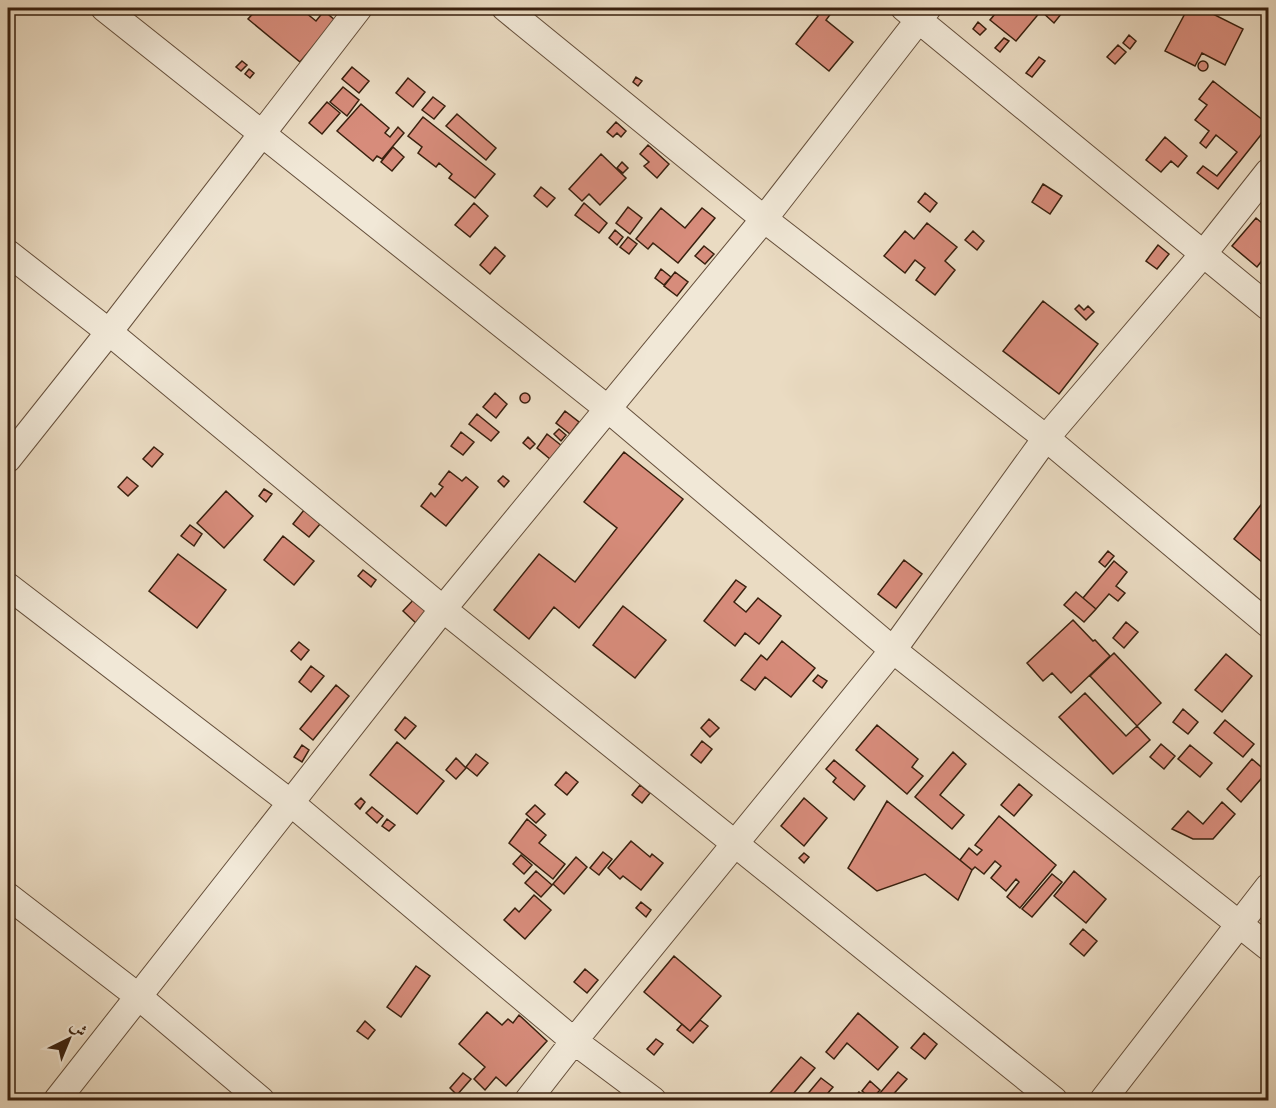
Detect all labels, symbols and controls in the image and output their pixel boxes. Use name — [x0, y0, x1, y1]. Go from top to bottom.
north arrow — [39, 1009, 99, 1069]
text: ش — [67, 1015, 92, 1041]

